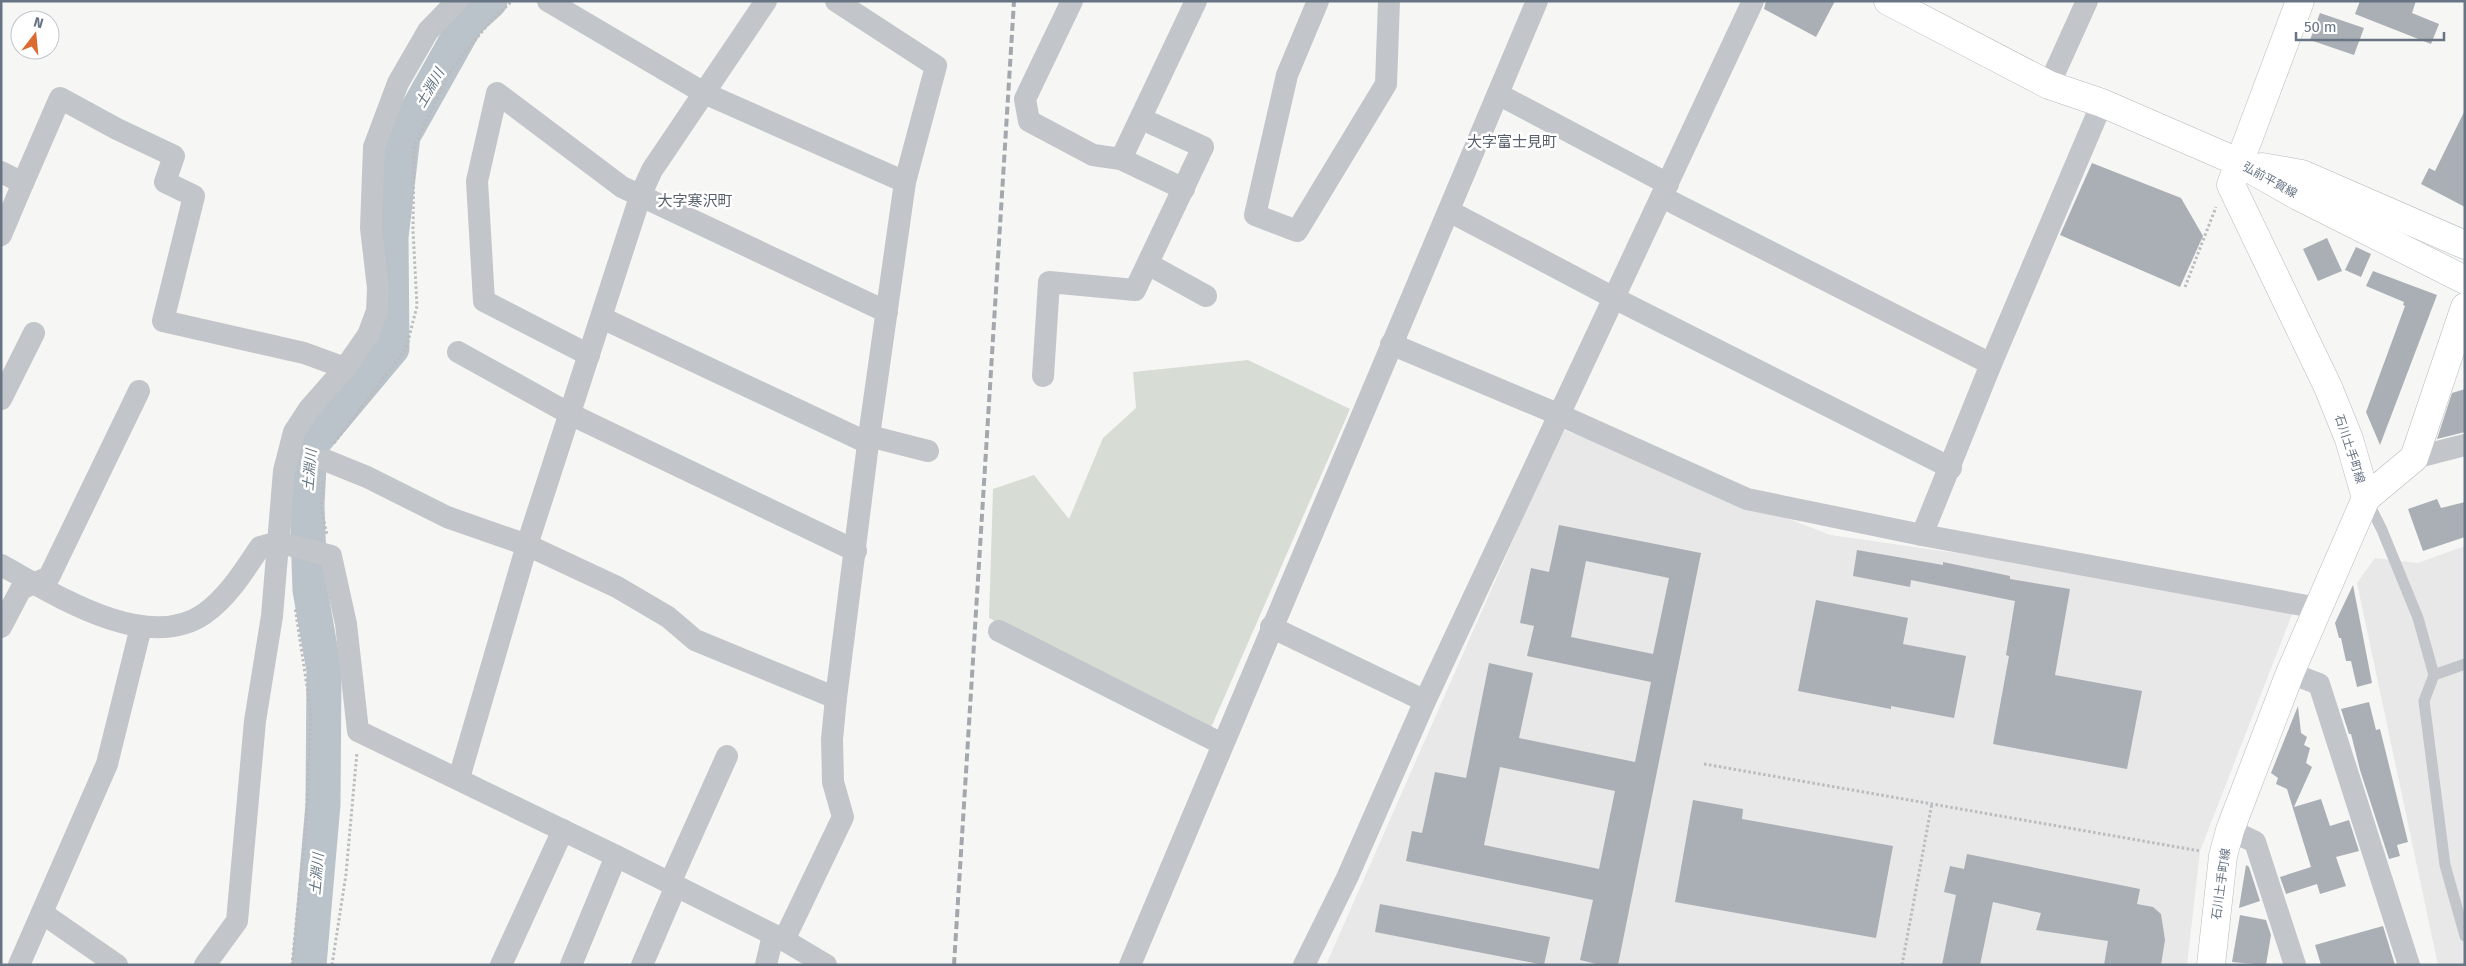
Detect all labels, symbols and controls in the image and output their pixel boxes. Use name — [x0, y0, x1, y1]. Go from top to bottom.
north arrow — [10, 10, 60, 60]
scale bar — [2296, 10, 2444, 42]
text: N — [32, 14, 45, 32]
text: 50 m — [2304, 18, 2337, 36]
water label: 土淵川 — [412, 64, 449, 110]
district label: 大字富士見町 — [1467, 133, 1557, 151]
street label: 弘前平賀線 — [2240, 159, 2300, 201]
district label: 大字寒沢町 — [657, 192, 733, 210]
street label: 石川土手町線 — [2332, 413, 2368, 485]
water label: 土淵川 — [300, 446, 320, 492]
street label: 石川土手町線 — [2209, 847, 2233, 921]
water label: 土淵川 — [307, 850, 327, 896]

